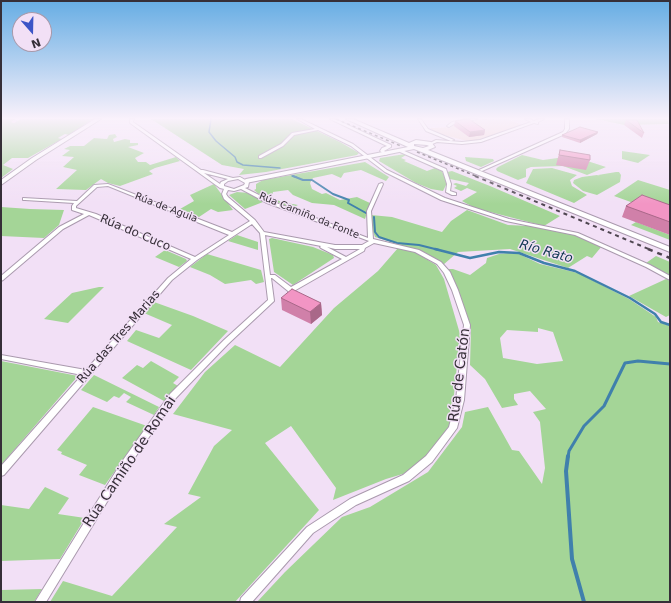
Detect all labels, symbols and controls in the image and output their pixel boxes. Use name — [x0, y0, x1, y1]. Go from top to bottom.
north arrow — [12, 12, 52, 52]
text: N — [29, 35, 42, 50]
street label: Rúa Camiño da Fonte — [257, 190, 361, 242]
street label: Rúa de Aguia — [133, 191, 199, 225]
street label: Rúa do Cuco — [98, 212, 172, 254]
water label: Río Rato — [518, 237, 574, 267]
street label: Rúa das Tres Marias — [75, 287, 163, 387]
street label: Rúa de Catón — [446, 327, 474, 423]
street label: Rúa Camiño de Romai — [80, 393, 180, 531]

